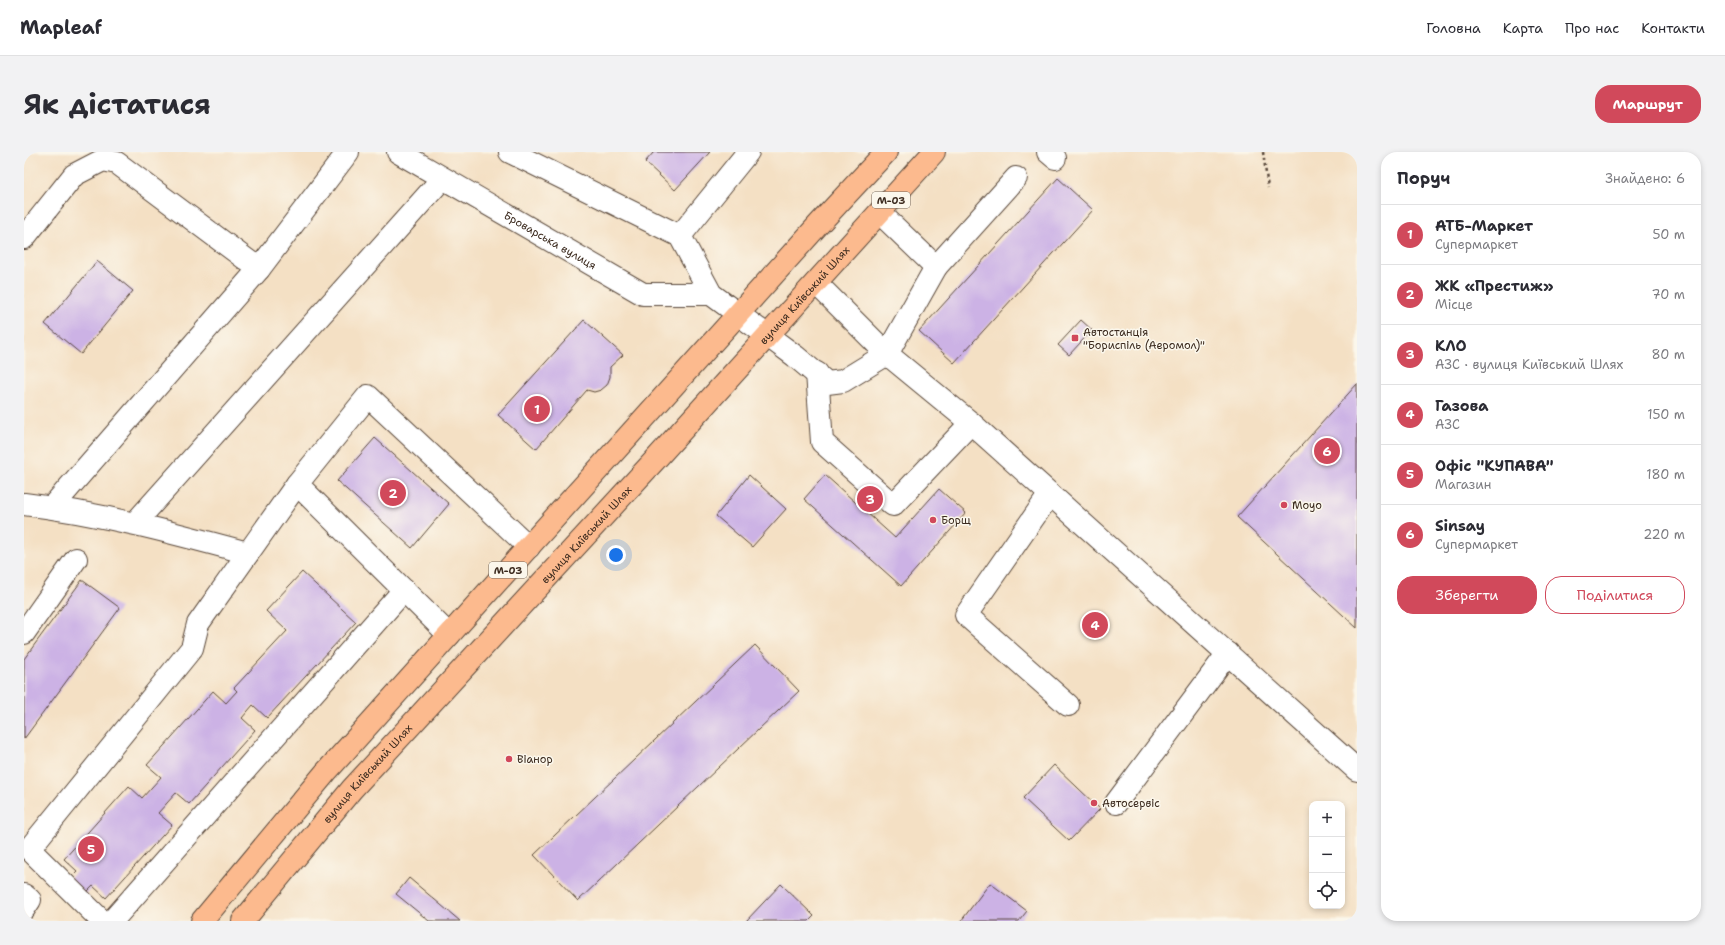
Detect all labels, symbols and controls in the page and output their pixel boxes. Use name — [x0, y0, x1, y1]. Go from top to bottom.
text: Mapleaf — [20, 15, 102, 40]
text: Головна — [1426, 19, 1481, 37]
text: Карта — [1503, 19, 1543, 37]
text: Про нас — [1565, 19, 1619, 37]
text: Контакти — [1641, 19, 1705, 37]
text: Як дістатися — [24, 85, 211, 123]
button: Маршрут — [1595, 85, 1701, 123]
text: Поруч — [1397, 167, 1450, 189]
text: Знайдено: 6 — [1605, 170, 1685, 187]
road number: М-03 — [872, 192, 910, 208]
street label: Броварська вулиця — [501, 208, 599, 273]
text: АТБ-Маркет — [1435, 216, 1533, 236]
text: 1 — [1407, 226, 1413, 243]
text: 50 m — [1652, 226, 1685, 243]
text: Супермаркет — [1435, 236, 1518, 253]
street label: вулиця Київський Шлях — [756, 242, 853, 347]
text: ЖК «Престиж» — [1435, 276, 1553, 296]
text: 2 — [1405, 286, 1415, 303]
text: 70 m — [1651, 286, 1685, 303]
text: Місце — [1435, 296, 1473, 313]
place label: Автостанція "Бориспіль (Аеромол)" — [1083, 325, 1205, 353]
marker: Автостанція "Бориспіль (Аеромол)" — [1070, 333, 1080, 343]
text: КЛО — [1435, 336, 1467, 356]
text: 3 — [1405, 346, 1415, 363]
text: 80 m — [1651, 346, 1685, 363]
text: АЗС · вулиця Київський Шлях — [1435, 356, 1623, 373]
pin: 1 — [524, 394, 550, 424]
text: Газова — [1435, 396, 1488, 416]
text: 4 — [1405, 406, 1415, 423]
text: 150 m — [1647, 406, 1685, 423]
text: АЗС — [1435, 416, 1460, 433]
pin: 6 — [1314, 436, 1340, 466]
text: Офіс "КУПАВА" — [1435, 456, 1554, 476]
text: 5 — [1406, 466, 1414, 483]
text: 180 m — [1646, 466, 1685, 483]
text: Магазин — [1435, 476, 1491, 493]
pin: 2 — [380, 478, 406, 508]
street label: вулиця Київський Шлях — [537, 482, 635, 587]
pin: 3 — [857, 484, 883, 514]
place label: Moyo — [1292, 498, 1322, 513]
marker: Moyo — [1279, 500, 1289, 510]
place label: Борщ — [941, 513, 971, 528]
marker: Борщ — [928, 515, 938, 525]
text: Sinsay — [1435, 516, 1485, 536]
text: 6 — [1405, 526, 1415, 543]
text: 220 m — [1643, 526, 1685, 543]
text: Супермаркет — [1435, 536, 1518, 553]
your location — [606, 545, 626, 565]
road number: М-03 — [489, 562, 527, 578]
button: Зберегти — [1397, 576, 1537, 614]
button: Поділитися — [1545, 576, 1685, 614]
pin: 4 — [1082, 610, 1108, 640]
street label: вулиця Київський Шлях — [319, 721, 416, 826]
place label: Віанор — [517, 752, 553, 767]
marker: Віанор — [504, 754, 514, 764]
place label: Автосервіс — [1102, 796, 1160, 811]
marker: Автосервіс — [1089, 798, 1099, 808]
map controls — [1309, 801, 1345, 909]
button: + — [1309, 801, 1345, 837]
pin: 5 — [78, 834, 104, 864]
button: − — [1309, 837, 1345, 873]
button: locate — [1309, 873, 1345, 909]

